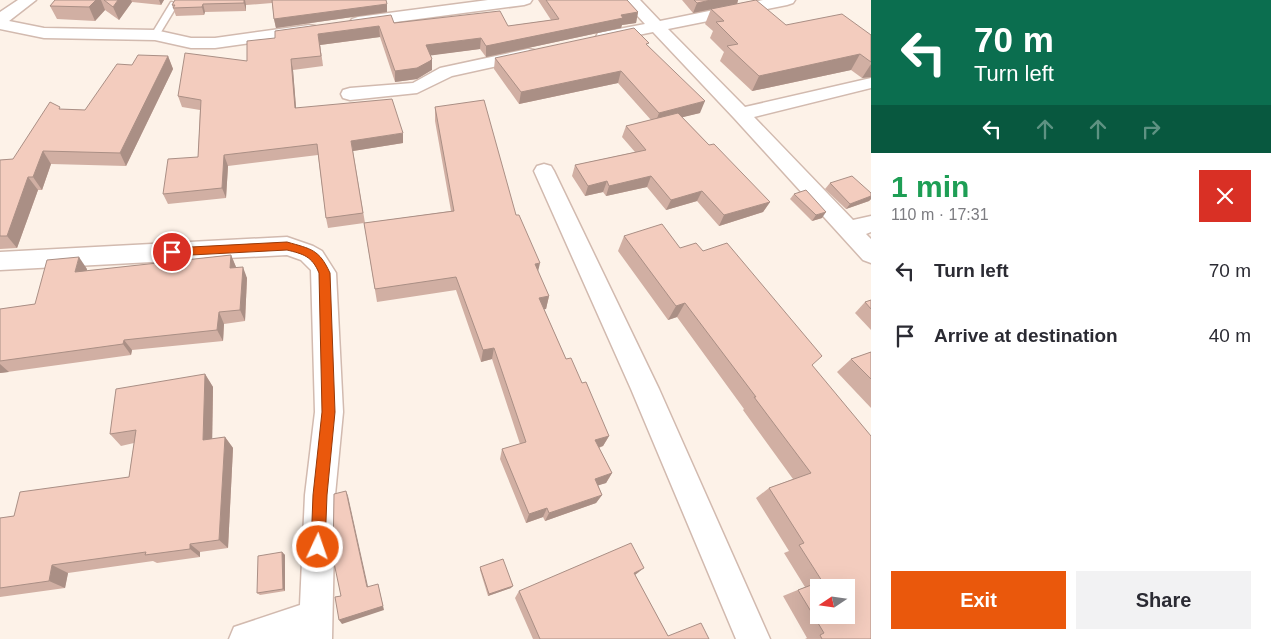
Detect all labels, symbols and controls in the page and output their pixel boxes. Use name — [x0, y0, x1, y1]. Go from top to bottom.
icon: left — [891, 20, 956, 85]
text: 70 m — [974, 20, 1054, 59]
text: Turn left — [974, 61, 1054, 86]
icon: left — [978, 115, 1006, 143]
icon: ahead — [1031, 115, 1059, 143]
icon: ahead — [1084, 115, 1112, 143]
icon: right — [1137, 115, 1165, 143]
text: 1 min — [891, 170, 969, 203]
button: close — [1199, 170, 1251, 222]
text: 110 m · 17:31 — [891, 206, 989, 223]
pin — [151, 231, 193, 273]
icon: arrive — [158, 238, 186, 266]
icon: left — [891, 257, 919, 285]
text: Turn left — [934, 260, 1009, 281]
text: 70 m — [1209, 260, 1251, 281]
icon: arrive — [891, 322, 919, 350]
text: Arrive at destination — [934, 325, 1118, 346]
text: 40 m — [1209, 325, 1251, 346]
position arrow — [291, 520, 343, 572]
button: Exit — [891, 571, 1066, 629]
button: Share — [1076, 571, 1251, 629]
north arrow — [810, 579, 855, 624]
map controls — [810, 579, 855, 624]

